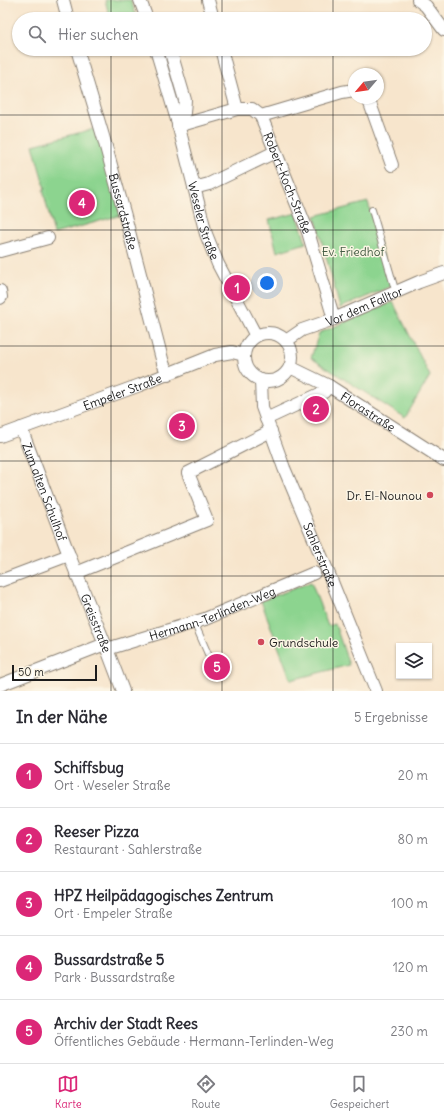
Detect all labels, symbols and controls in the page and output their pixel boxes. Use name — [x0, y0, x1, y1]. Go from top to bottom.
search box — [12, 12, 432, 56]
icon: search — [26, 23, 48, 45]
text: Hier suchen — [58, 25, 138, 44]
north arrow — [348, 68, 384, 104]
street label: Robert-Koch-Straße — [261, 130, 315, 236]
street label: Bussardstraße — [106, 171, 141, 251]
street label: Weseler Straße — [185, 180, 223, 262]
pin: 4 — [69, 188, 95, 218]
park label: Ev. Friedhof — [322, 244, 385, 259]
pin: 1 — [224, 273, 250, 303]
your location — [257, 273, 277, 293]
street label: Vor dem Falltor — [323, 283, 405, 329]
street label: Empeler Straße — [81, 370, 164, 413]
street label: Florastraße — [338, 388, 398, 434]
pin: 2 — [303, 394, 329, 424]
pin: 3 — [169, 411, 195, 441]
street label: Zum alten Schulhof — [20, 440, 71, 544]
place label: Dr. El-Nounou — [346, 488, 422, 503]
marker: Dr. El-Nounou — [425, 490, 435, 500]
street label: Sahlerstraße — [300, 520, 341, 589]
street label: Hermann-Terlinden-Weg — [147, 583, 277, 643]
street label: Greisstraße — [78, 591, 115, 654]
place label: Grundschule — [269, 635, 338, 650]
marker: Grundschule — [256, 637, 266, 647]
map controls — [396, 643, 432, 679]
button: layers — [396, 643, 432, 679]
pin: 5 — [204, 652, 230, 682]
scale bar — [12, 663, 97, 682]
text: 50 m — [18, 665, 44, 679]
text: In der Nähe — [16, 706, 108, 728]
text: 5 Ergebnisse — [354, 709, 428, 726]
text: Schiffsbug — [54, 758, 124, 777]
text: 1 — [26, 767, 32, 784]
text: 20 m — [398, 767, 428, 784]
text: Ort · Weseler Straße — [54, 777, 170, 794]
text: Reeser Pizza — [54, 822, 139, 841]
text: 2 — [25, 831, 33, 848]
text: 80 m — [397, 831, 428, 848]
text: Restaurant · Sahlerstraße — [54, 841, 202, 858]
text: HPZ Heilpädagogisches Zentrum — [54, 886, 273, 905]
text: 3 — [25, 895, 33, 912]
text: 100 m — [391, 895, 428, 912]
text: Ort · Empeler Straße — [54, 905, 173, 922]
text: Bussardstraße 5 — [54, 950, 164, 969]
text: 4 — [25, 959, 33, 976]
text: 120 m — [393, 959, 428, 976]
text: Park · Bussardstraße — [54, 969, 175, 986]
text: Archiv der Stadt Rees — [54, 1014, 198, 1033]
text: 5 — [25, 1023, 33, 1040]
text: 230 m — [390, 1023, 428, 1040]
text: Öffentliches Gebäude · Hermann-Terlinden-Weg — [54, 1033, 334, 1050]
tab: Karte — [55, 1073, 82, 1111]
tab: Route — [191, 1073, 220, 1111]
tab: Gespeichert — [330, 1073, 389, 1111]

